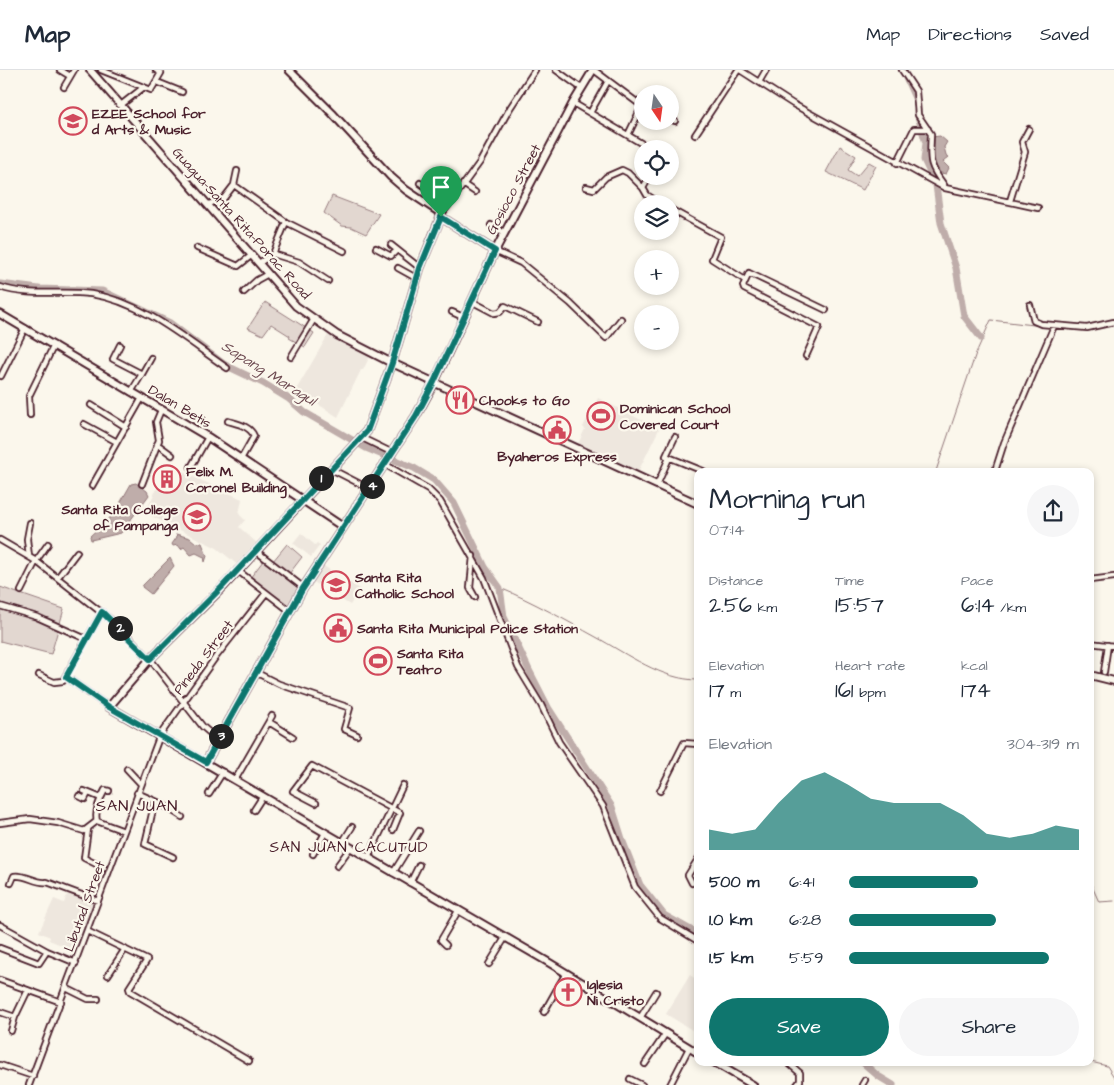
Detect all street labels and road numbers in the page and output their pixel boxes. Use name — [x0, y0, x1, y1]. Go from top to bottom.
street label: Gosioco Street — [482, 140, 546, 238]
street label: Guagua-Santa Rita-Porac Road — [167, 143, 315, 304]
street label: Dalan Betis — [144, 380, 215, 434]
street label: Pineda Street — [169, 616, 239, 699]
street label: Libutad Street — [59, 858, 111, 955]

